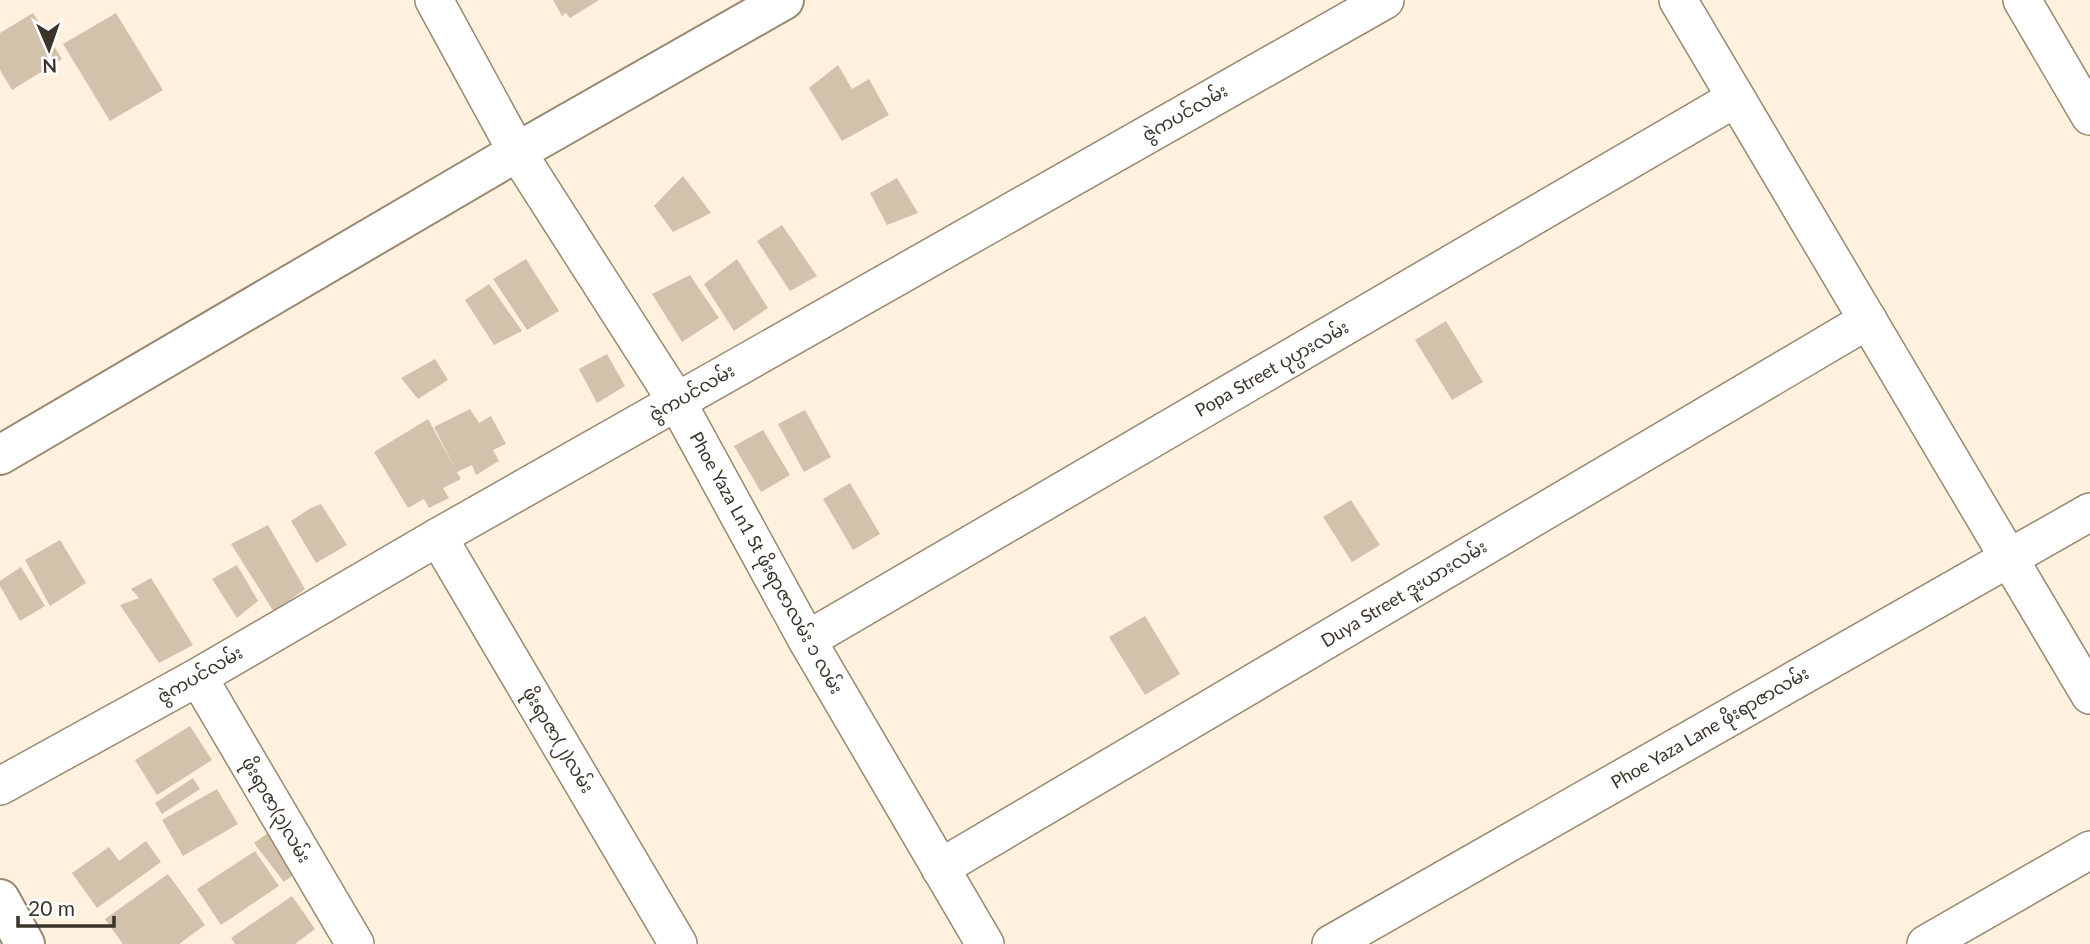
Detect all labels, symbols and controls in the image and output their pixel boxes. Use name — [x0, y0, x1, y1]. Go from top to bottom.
north arrow — [14, 14, 84, 84]
text: N — [42, 55, 57, 78]
street label: ဇွဲကပင်လမ်း — [1137, 78, 1234, 150]
street label: Popa Street ပုပ္ပားလမ်း — [1190, 314, 1355, 426]
street label: ဇွဲကပင်လမ်း — [644, 358, 741, 430]
street label: Phoe Yaza Ln1 St ဖိုးရာဇာလမ်း ၁ လမ်း — [681, 427, 850, 700]
street label: Duya Street ဒူးယားလမ်း — [1316, 534, 1493, 656]
street label: ဇွဲကပင်လမ်း — [152, 640, 249, 712]
street label: Phoe Yaza Lane ဖိုးရာဇာလမ်း — [1606, 660, 1815, 797]
street label: ဖိုးရာဇာ(၂)လမ်း — [514, 681, 601, 799]
street label: ဖိုးရာဇာ(၃)လမ်း — [233, 752, 318, 869]
scale bar — [18, 884, 114, 928]
text: 20 m — [28, 895, 75, 920]

